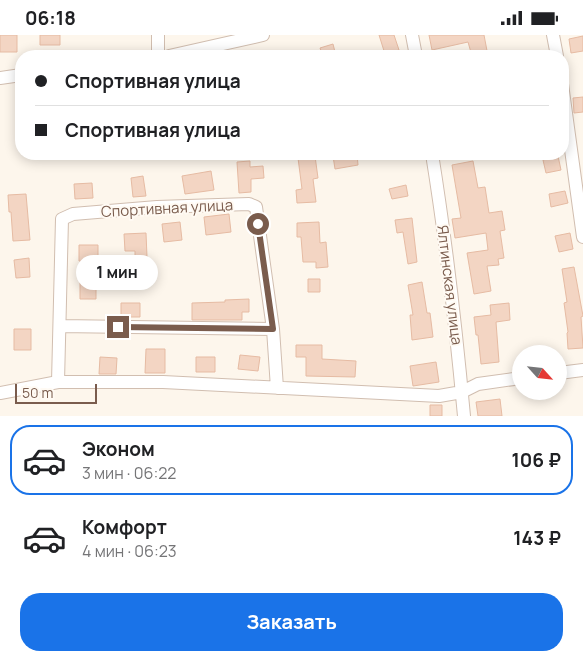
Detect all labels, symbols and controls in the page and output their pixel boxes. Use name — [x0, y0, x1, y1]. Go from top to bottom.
text: 06:18 — [25, 5, 76, 31]
text: Спортивная улица — [65, 68, 241, 94]
text: Спортивная улица — [65, 117, 241, 143]
street label: Спортивная улица — [101, 194, 233, 222]
route start — [247, 213, 269, 235]
street label: Ялтинская улица — [432, 224, 468, 346]
callout: 1 мин — [77, 255, 159, 289]
text: 1 мин — [96, 261, 138, 283]
route end — [107, 316, 129, 338]
north arrow — [512, 345, 568, 400]
map controls — [512, 345, 567, 400]
scale bar — [15, 381, 98, 404]
text: 50 m — [22, 383, 53, 402]
text: Эконом — [82, 436, 155, 462]
icon: car — [22, 438, 67, 483]
text: 106 ₽ — [512, 447, 561, 473]
text: 3 мин · 06:22 — [82, 462, 176, 484]
text: Комфорт — [82, 514, 167, 540]
icon: car — [22, 516, 67, 561]
text: 143 ₽ — [513, 525, 561, 551]
text: 4 мин · 06:23 — [82, 540, 177, 562]
button: Заказать — [20, 593, 563, 651]

